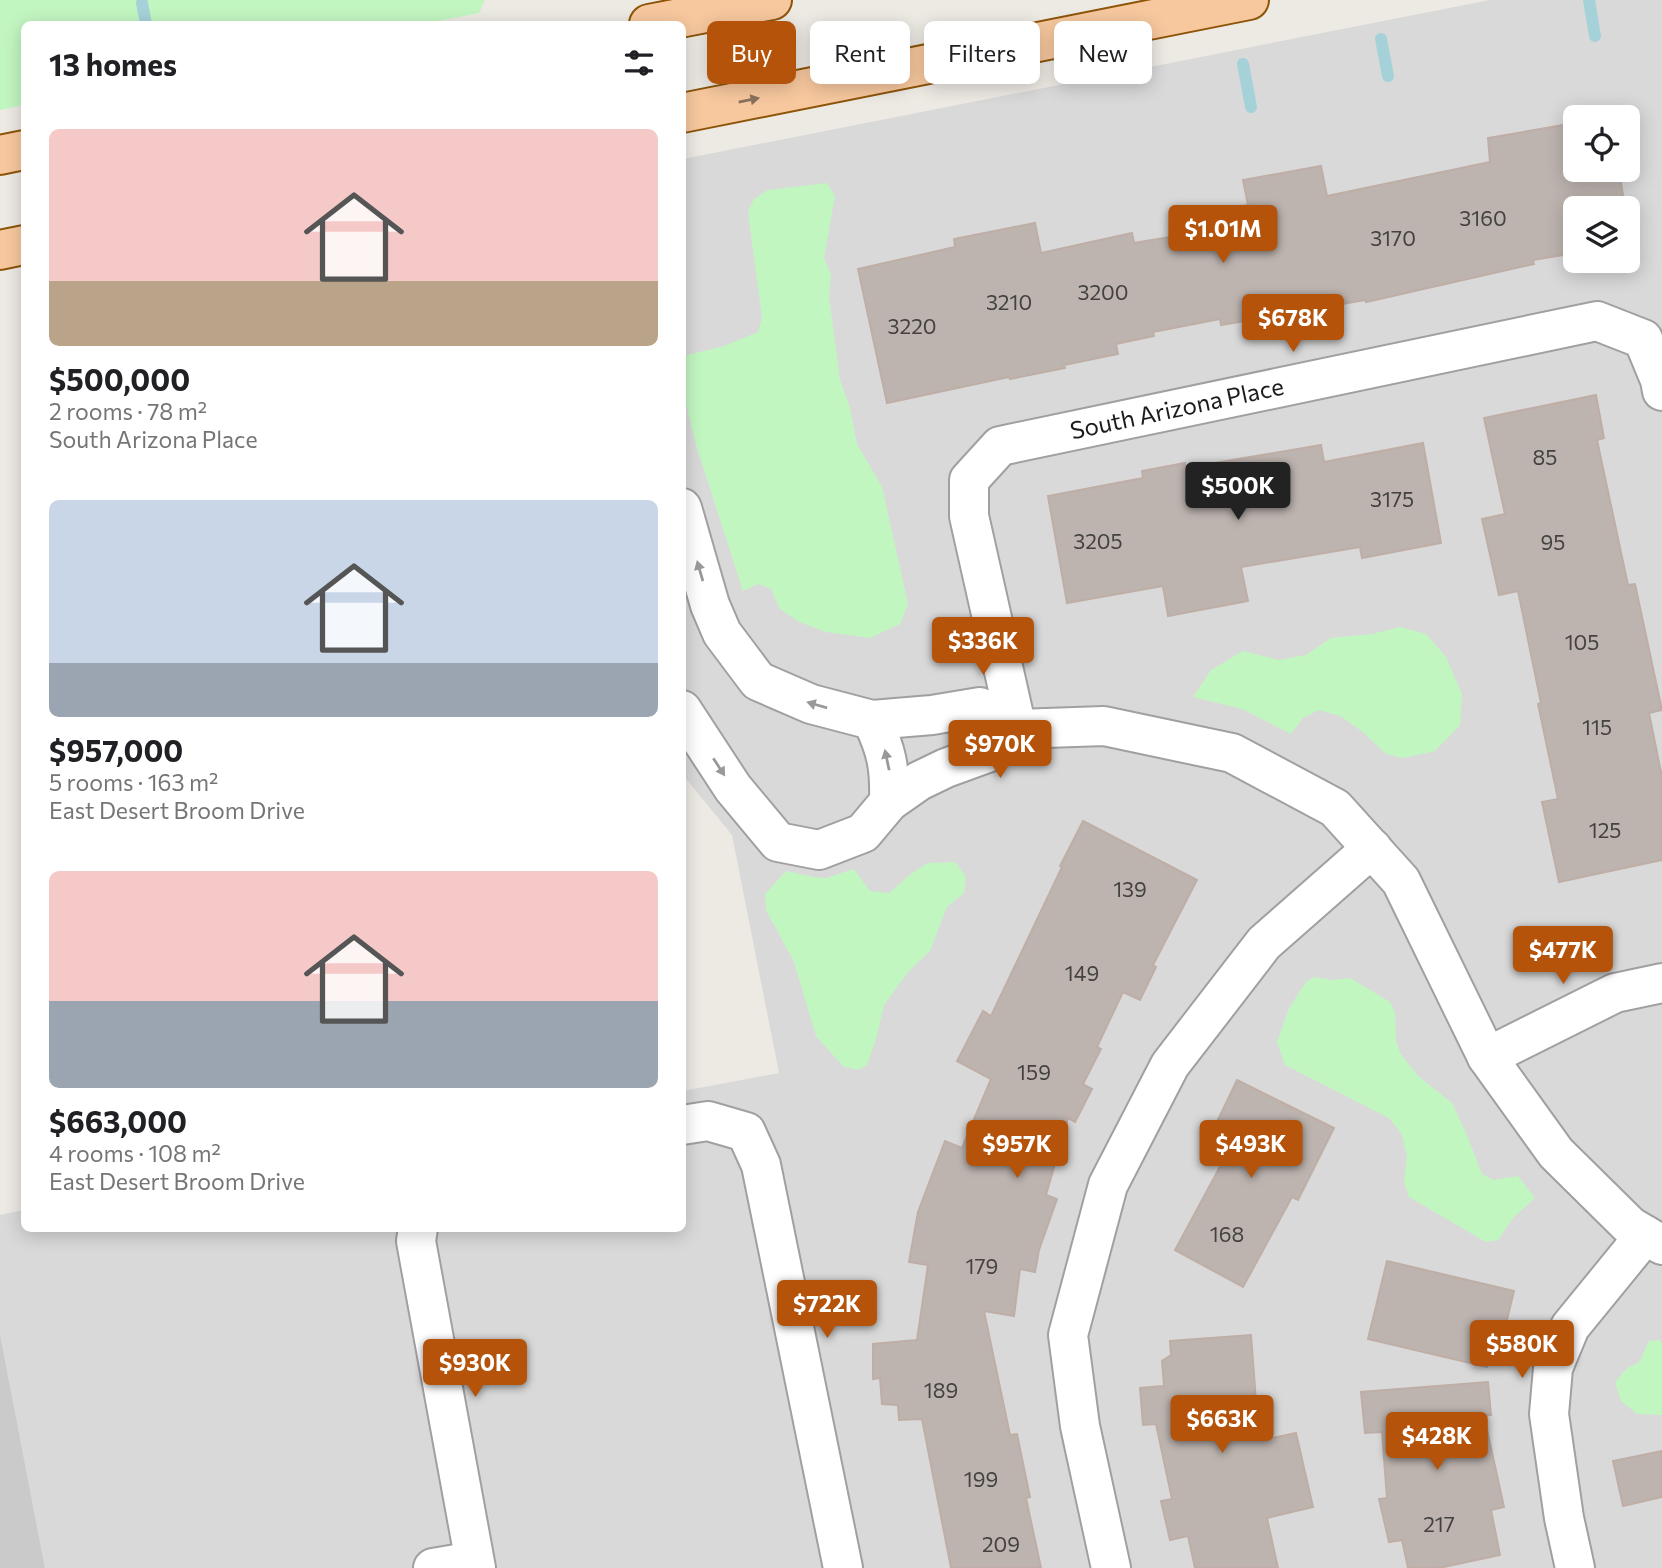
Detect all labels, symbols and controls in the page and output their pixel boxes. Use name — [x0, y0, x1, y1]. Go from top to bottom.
chip: Buy — [707, 21, 796, 84]
chip: Rent — [810, 21, 910, 84]
chip: Filters — [924, 21, 1040, 84]
chip: New — [1054, 21, 1152, 84]
icon: filters — [620, 44, 658, 82]
text: 13 homes — [49, 45, 177, 82]
one-way arrow — [738, 94, 760, 105]
map controls — [1563, 105, 1640, 273]
button: locate — [1563, 105, 1640, 182]
icon: home — [291, 174, 417, 300]
button: layers — [1563, 196, 1640, 273]
pin: $1.01M — [1166, 205, 1280, 265]
house number: 3160 — [1459, 205, 1507, 230]
text: $1.01M — [1184, 214, 1262, 242]
house number: 3170 — [1370, 225, 1416, 250]
house number: 3200 — [1078, 279, 1128, 304]
house number: 3210 — [986, 289, 1032, 314]
pin: $678K — [1244, 294, 1342, 354]
text: $678K — [1258, 303, 1328, 331]
house number: 3220 — [888, 313, 936, 338]
text: $500,000 — [49, 360, 190, 397]
street label: South Arizona Place — [1067, 371, 1286, 444]
text: 2 rooms · 78 m² — [49, 397, 207, 425]
text: South Arizona Place — [49, 425, 258, 453]
house number: 85 — [1533, 444, 1557, 469]
pin: $500K — [1189, 462, 1287, 522]
text: $500K — [1201, 471, 1275, 499]
house number: 3175 — [1370, 486, 1414, 511]
house number: 3205 — [1073, 528, 1123, 553]
house number: 95 — [1541, 529, 1565, 554]
icon: home — [291, 545, 417, 671]
one-way arrow — [695, 560, 705, 581]
pin: $336K — [934, 618, 1032, 677]
text: $336K — [948, 626, 1018, 654]
house number: 105 — [1565, 629, 1599, 654]
one-way arrow — [806, 700, 827, 710]
house number: 115 — [1582, 714, 1612, 739]
pin: $970K — [951, 720, 1049, 780]
text: $970K — [964, 729, 1036, 757]
text: $957,000 — [49, 731, 183, 768]
one-way arrow — [881, 749, 892, 771]
one-way arrow — [713, 757, 726, 777]
text: 5 rooms · 163 m² — [49, 768, 218, 796]
text: East Desert Broom Drive — [49, 796, 305, 824]
house number: 125 — [1589, 817, 1621, 842]
house number: 139 — [1113, 876, 1147, 901]
icon: home — [291, 916, 417, 1042]
pin: $477K — [1514, 926, 1612, 986]
text: $477K — [1529, 935, 1597, 963]
house number: 149 — [1065, 960, 1099, 985]
house number: 159 — [1017, 1059, 1051, 1084]
text: $663,000 — [49, 1102, 187, 1139]
pin: $957K — [968, 1120, 1066, 1180]
pin: $493K — [1202, 1120, 1300, 1180]
text: $957K — [982, 1129, 1052, 1157]
text: $493K — [1216, 1129, 1286, 1157]
text: 4 rooms · 108 m² — [49, 1139, 221, 1167]
text: East Desert Broom Drive — [49, 1167, 305, 1195]
house number: 168 — [1210, 1221, 1244, 1246]
house number: 179 — [966, 1253, 998, 1278]
pin: $722K — [778, 1280, 876, 1340]
text: $722K — [793, 1289, 861, 1317]
pin: $580K — [1473, 1320, 1571, 1380]
text: $580K — [1486, 1329, 1558, 1357]
pin: $930K — [426, 1340, 524, 1399]
text: $930K — [439, 1348, 511, 1376]
house number: 189 — [924, 1377, 958, 1402]
pin: $663K — [1173, 1396, 1271, 1455]
text: $663K — [1187, 1404, 1257, 1432]
pin: $428K — [1388, 1412, 1486, 1472]
text: $428K — [1402, 1421, 1472, 1449]
house number: 199 — [964, 1466, 998, 1491]
house number: 217 — [1423, 1511, 1455, 1536]
house number: 209 — [982, 1531, 1020, 1556]

